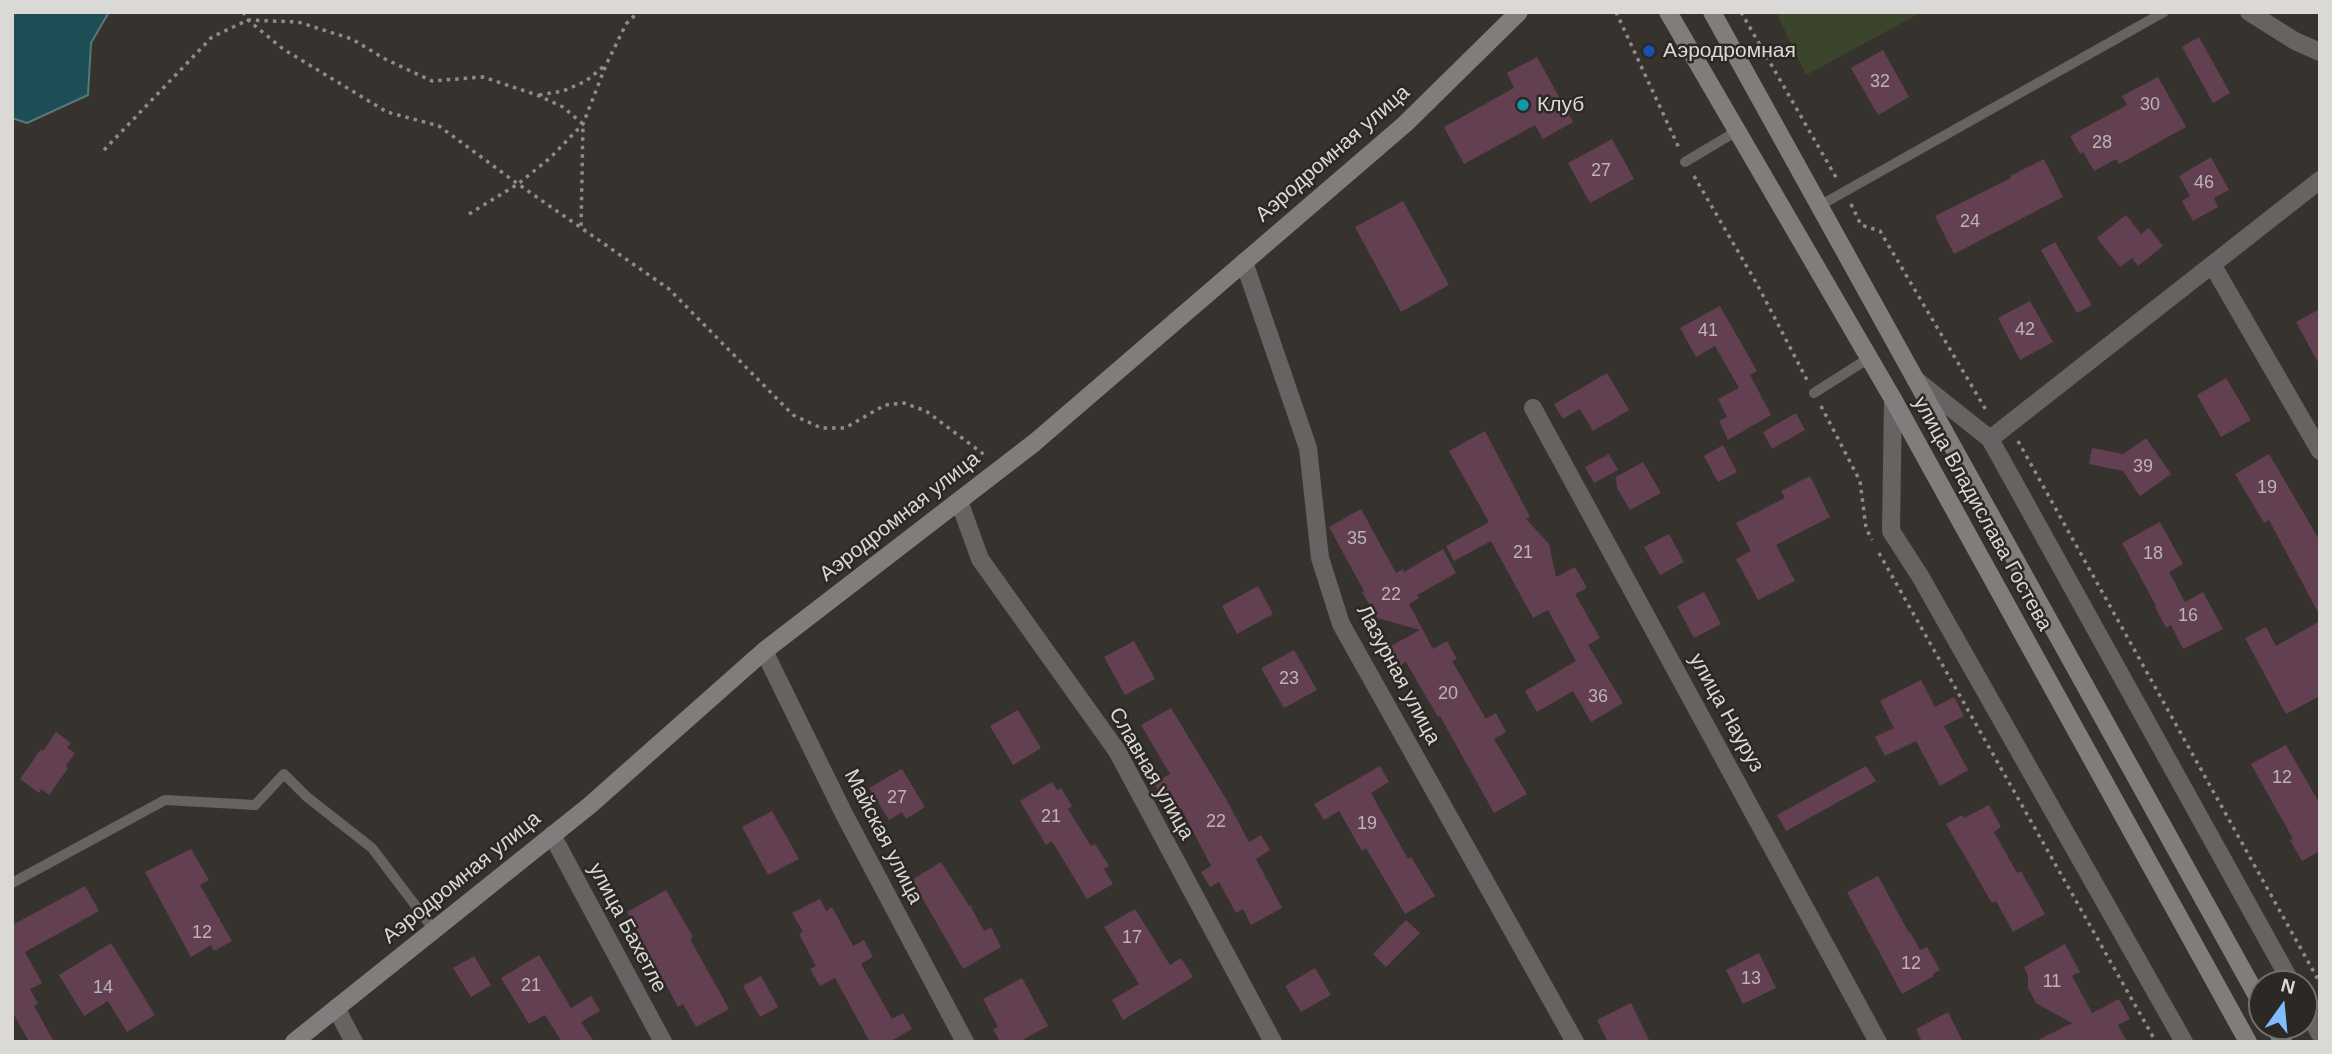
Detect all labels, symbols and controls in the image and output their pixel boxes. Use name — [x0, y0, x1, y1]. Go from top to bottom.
place label: Аэродромная — [1663, 38, 1796, 64]
marker: Аэродромная — [1641, 43, 1657, 59]
house number: 32 — [1870, 71, 1890, 93]
street label: Аэродромная улица — [1251, 80, 1415, 228]
place label: Клуб — [1537, 92, 1584, 118]
house number: 30 — [2140, 94, 2160, 116]
marker: Клуб — [1515, 97, 1531, 113]
house number: 28 — [2092, 132, 2112, 154]
house number: 27 — [1591, 160, 1611, 182]
house number: 46 — [2194, 172, 2214, 194]
house number: 24 — [1960, 211, 1980, 233]
house number: 42 — [2015, 319, 2035, 341]
house number: 41 — [1698, 320, 1718, 342]
street label: улица Владислава Гостева — [1907, 392, 2057, 636]
street label: Аэродромная улица — [815, 447, 985, 587]
house number: 39 — [2133, 456, 2153, 478]
house number: 19 — [2257, 477, 2277, 499]
house number: 35 — [1347, 528, 1367, 550]
house number: 21 — [1513, 542, 1533, 564]
house number: 18 — [2143, 543, 2163, 565]
house number: 22 — [1381, 584, 1401, 606]
street label: Лазурная улица — [1351, 601, 1445, 749]
house number: 16 — [2178, 605, 2198, 627]
street label: улица Науруз — [1683, 649, 1769, 777]
house number: 23 — [1279, 668, 1299, 690]
house number: 20 — [1438, 683, 1458, 705]
house number: 36 — [1588, 686, 1608, 708]
street label: Славная улица — [1103, 703, 1199, 845]
street label: Майская улица — [838, 765, 928, 909]
house number: 12 — [2272, 767, 2292, 789]
house number: 27 — [887, 787, 907, 809]
street label: Аэродромная улица — [378, 806, 546, 950]
house number: 21 — [1041, 806, 1061, 828]
house number: 22 — [1206, 811, 1226, 833]
house number: 19 — [1357, 813, 1377, 835]
street label: улица Бахетле — [582, 859, 672, 997]
house number: 12 — [192, 922, 212, 944]
house number: 17 — [1122, 927, 1142, 949]
house number: 12 — [1901, 953, 1921, 975]
house number: 13 — [1741, 968, 1761, 990]
north arrow — [2248, 970, 2318, 1040]
house number: 11 — [2043, 971, 2061, 993]
text: N — [2279, 974, 2297, 998]
house number: 21 — [521, 975, 541, 997]
house number: 14 — [93, 977, 113, 999]

